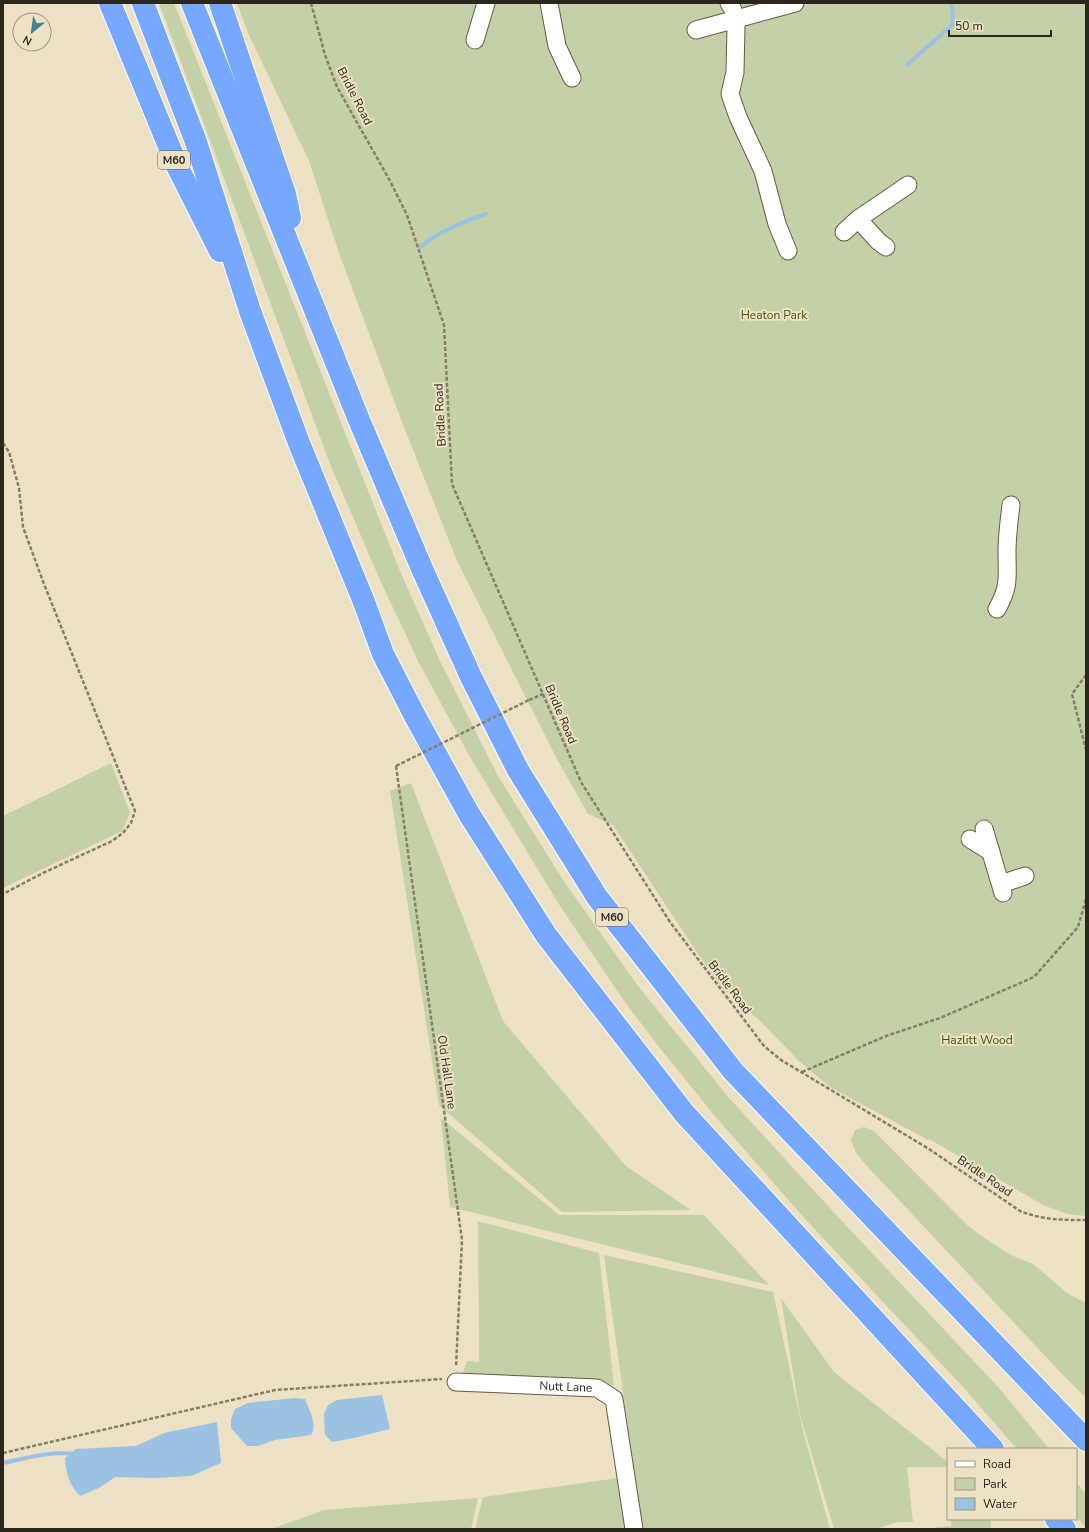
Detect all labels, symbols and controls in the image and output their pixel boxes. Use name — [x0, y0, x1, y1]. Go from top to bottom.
north arrow — [12, 12, 52, 52]
scale bar — [949, 12, 1051, 38]
text: 50 m — [955, 18, 983, 34]
text: N — [20, 32, 35, 49]
street label: Bridle Road — [334, 64, 376, 128]
road number: M60 — [158, 151, 190, 169]
park label: Heaton Park — [741, 307, 808, 323]
street label: Bridle Road — [430, 383, 450, 447]
street label: Bridle Road — [541, 682, 581, 746]
road number: M60 — [596, 908, 628, 926]
street label: Bridle Road — [705, 957, 755, 1017]
park label: Hazlitt Wood — [941, 1032, 1013, 1048]
street label: Old Hall Lane — [434, 1034, 460, 1110]
street label: Bridle Road — [954, 1152, 1016, 1200]
street label: Nutt Lane — [539, 1378, 593, 1396]
legend — [947, 1448, 1077, 1520]
text: Road — [983, 1456, 1011, 1472]
text: Park — [983, 1476, 1008, 1492]
text: Water — [983, 1496, 1017, 1512]

